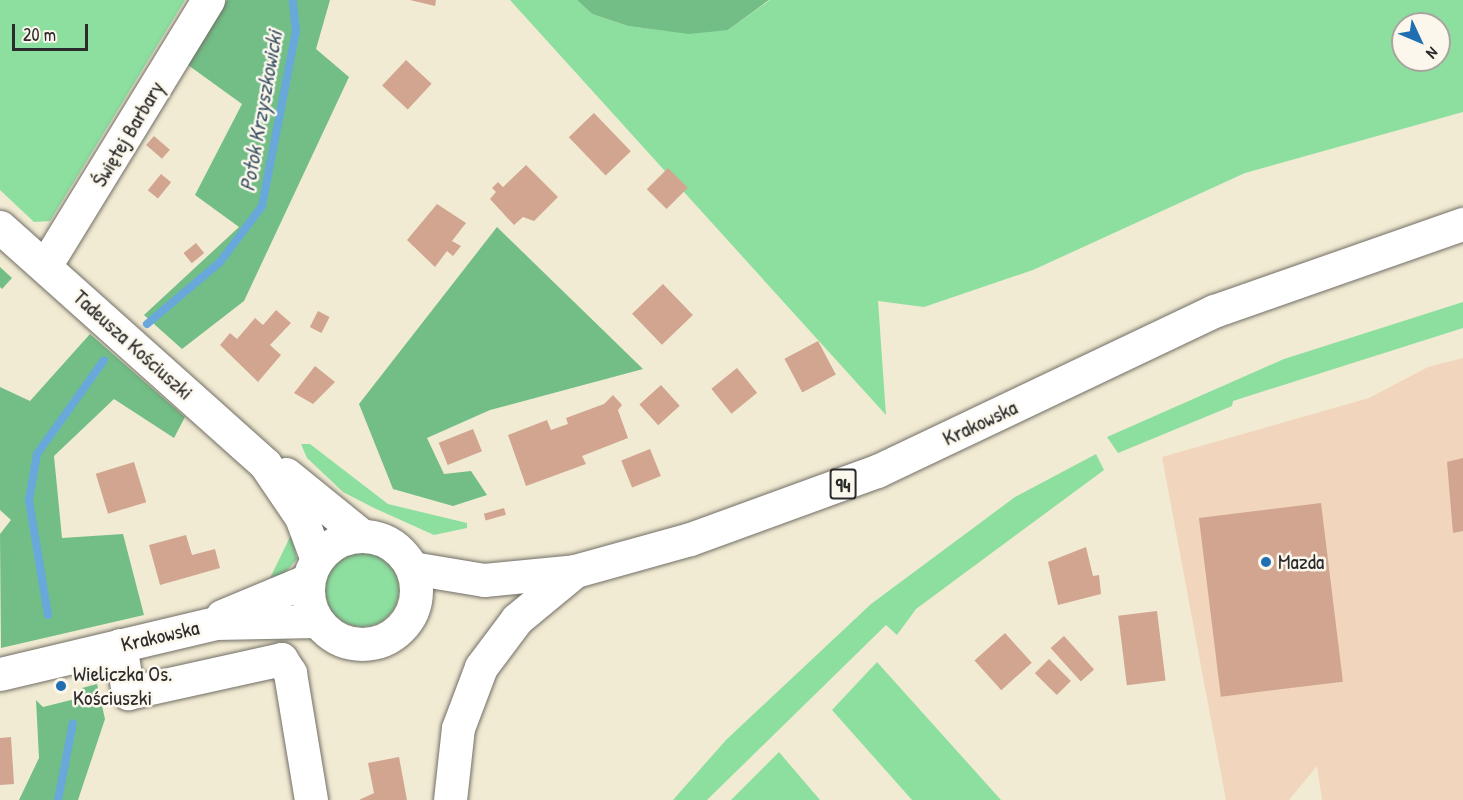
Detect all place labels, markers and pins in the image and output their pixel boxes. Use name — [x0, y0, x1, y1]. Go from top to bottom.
place label: Mazda — [1278, 549, 1324, 575]
marker: Mazda — [1259, 555, 1273, 569]
place label: Wieliczka Os. Kościuszki — [73, 661, 172, 711]
marker: Wieliczka Os. Kościuszki — [54, 679, 68, 693]

